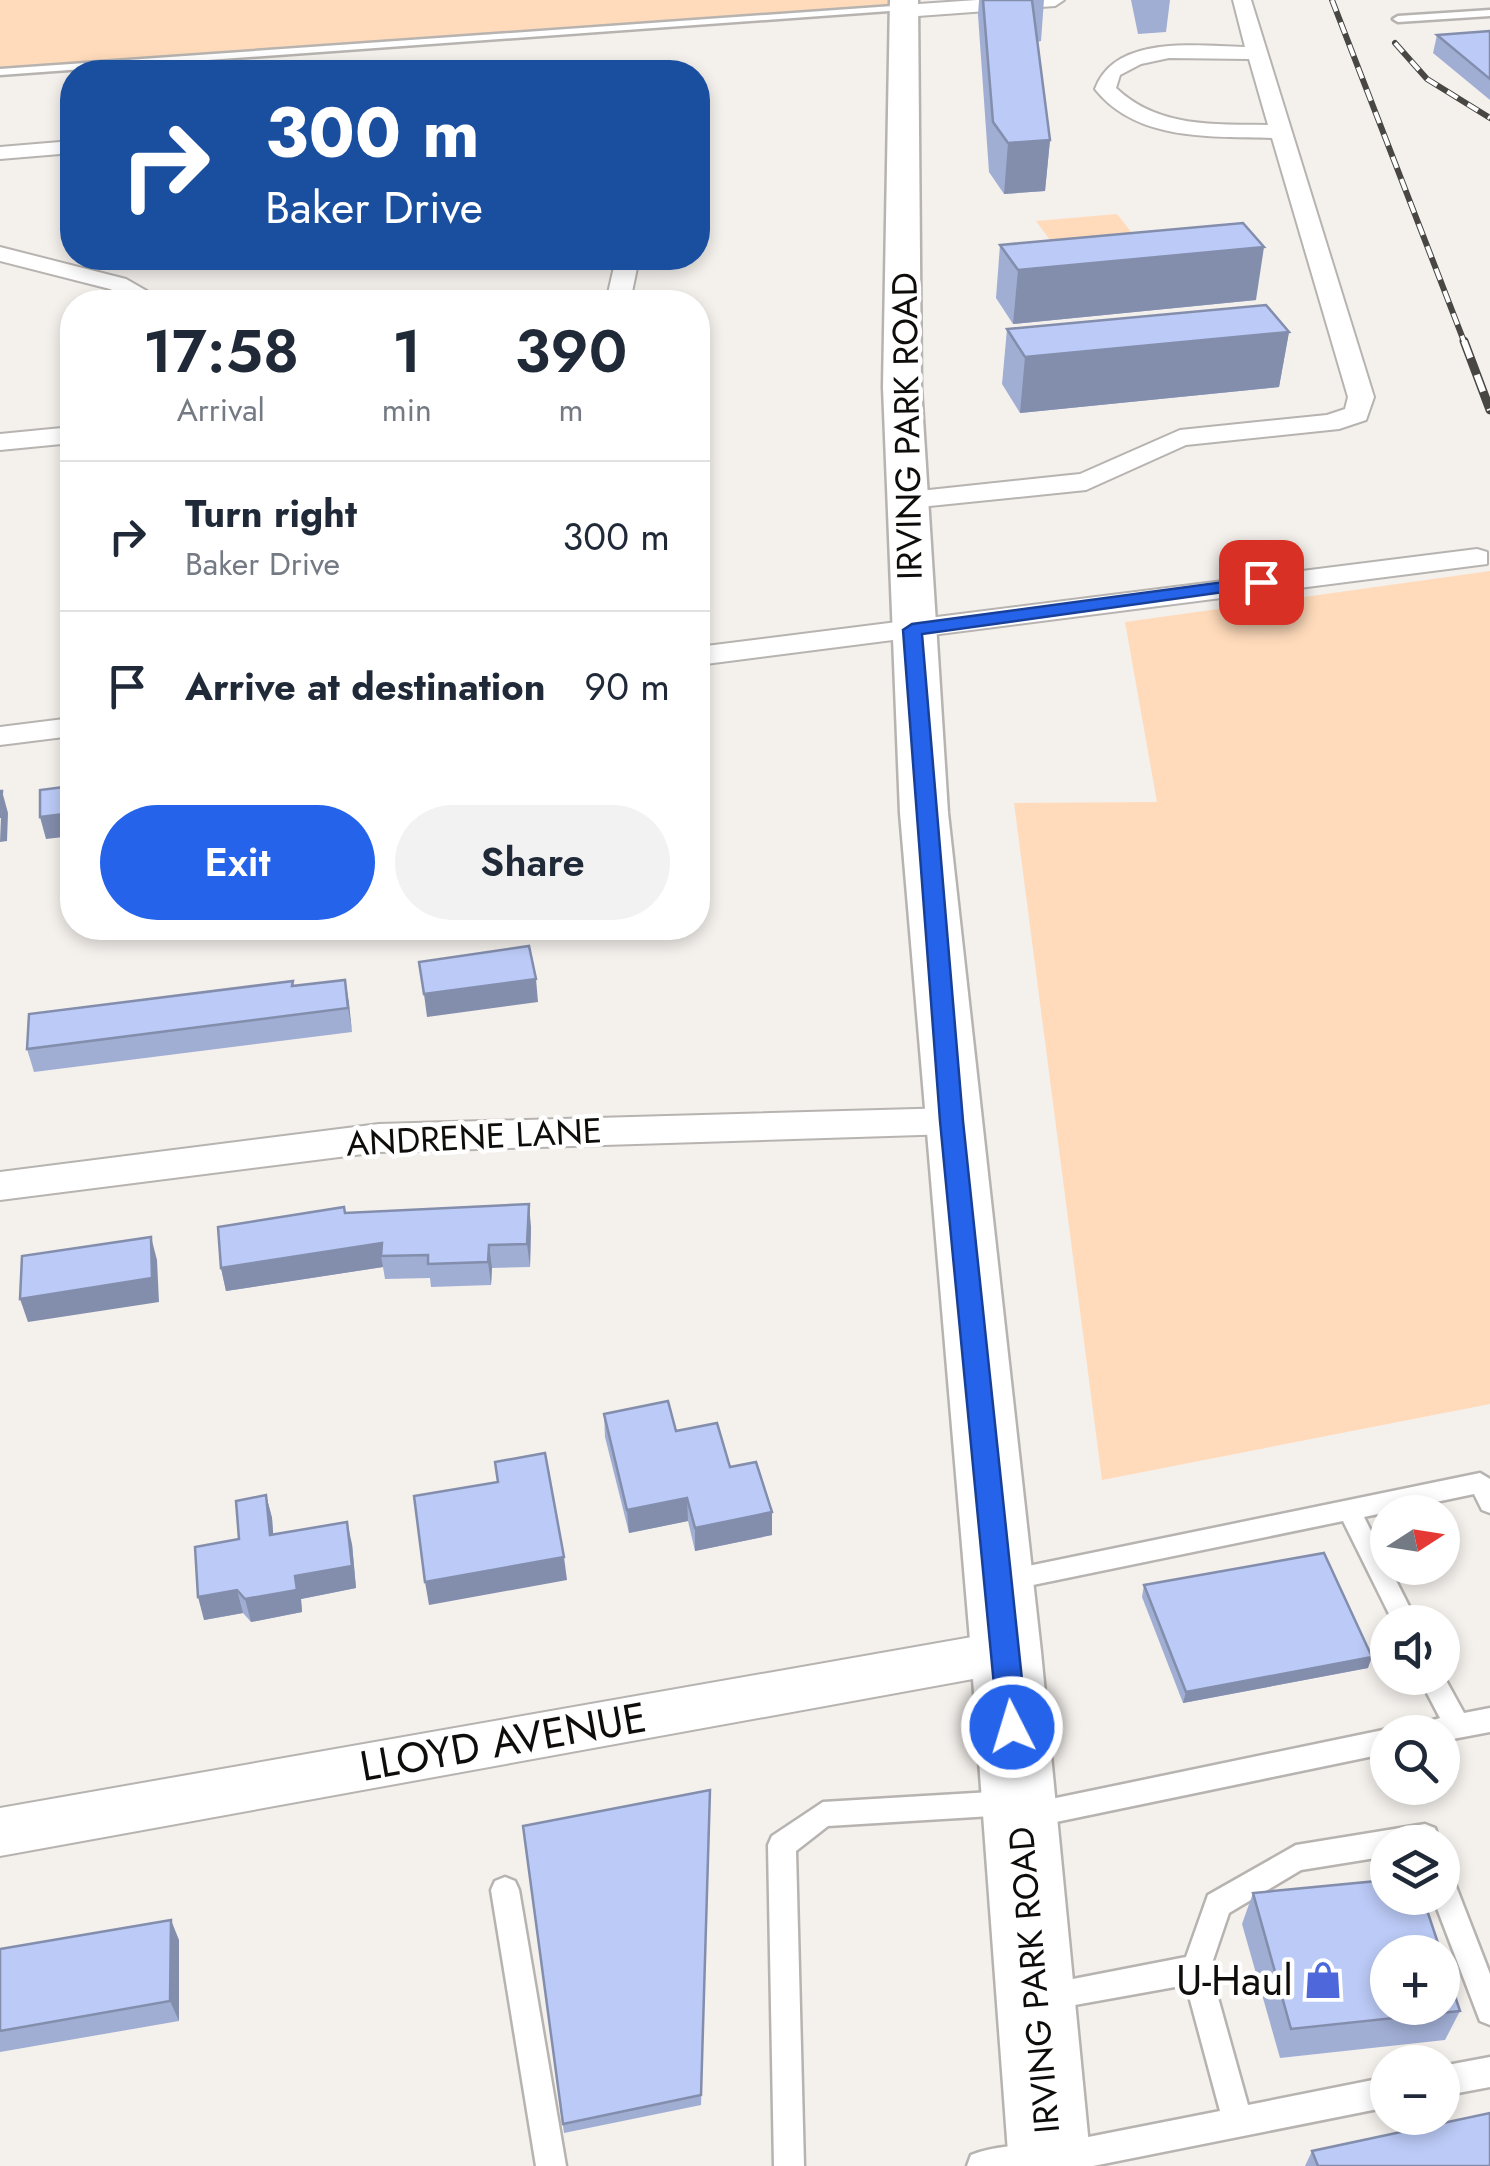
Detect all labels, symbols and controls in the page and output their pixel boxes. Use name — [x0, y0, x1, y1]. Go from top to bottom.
text: 300 m — [265, 82, 480, 183]
icon: right — [100, 100, 230, 230]
text: Baker Drive — [265, 175, 483, 240]
street label: IRVING PARK ROAD — [879, 272, 935, 580]
text: 17:58 — [143, 308, 299, 395]
text: 1 — [392, 308, 422, 395]
text: 390 — [514, 308, 627, 395]
text: Arrival — [177, 387, 265, 433]
text: min — [382, 387, 432, 433]
text: m — [558, 387, 583, 433]
text: Turn right — [185, 486, 357, 541]
icon: right — [100, 509, 155, 564]
text: 300 m — [563, 509, 670, 564]
pin — [1219, 540, 1304, 625]
text: Baker Drive — [185, 541, 340, 587]
icon: arrive — [1234, 555, 1289, 610]
icon: arrive — [100, 659, 155, 714]
text: Arrive at destination — [185, 659, 546, 714]
text: 90 m — [584, 659, 670, 714]
button: Exit — [100, 805, 375, 920]
button: Share — [395, 805, 670, 920]
street label: ANDRENE LANE — [345, 1105, 603, 1169]
north arrow — [1370, 1495, 1460, 1585]
map controls — [1370, 1495, 1460, 2135]
button: sound — [1370, 1605, 1460, 1695]
position arrow — [960, 1675, 1064, 1779]
street label: LLOYD AVENUE — [355, 1686, 651, 1797]
button: search — [1370, 1715, 1460, 1805]
street label: IRVING PARK ROAD — [996, 1825, 1072, 2135]
button: layers — [1370, 1825, 1460, 1915]
button: + — [1370, 1935, 1460, 2025]
place label: U-Haul — [1176, 1950, 1293, 2011]
shop icon: U-Haul — [1302, 1959, 1344, 2001]
button: − — [1370, 2045, 1460, 2135]

